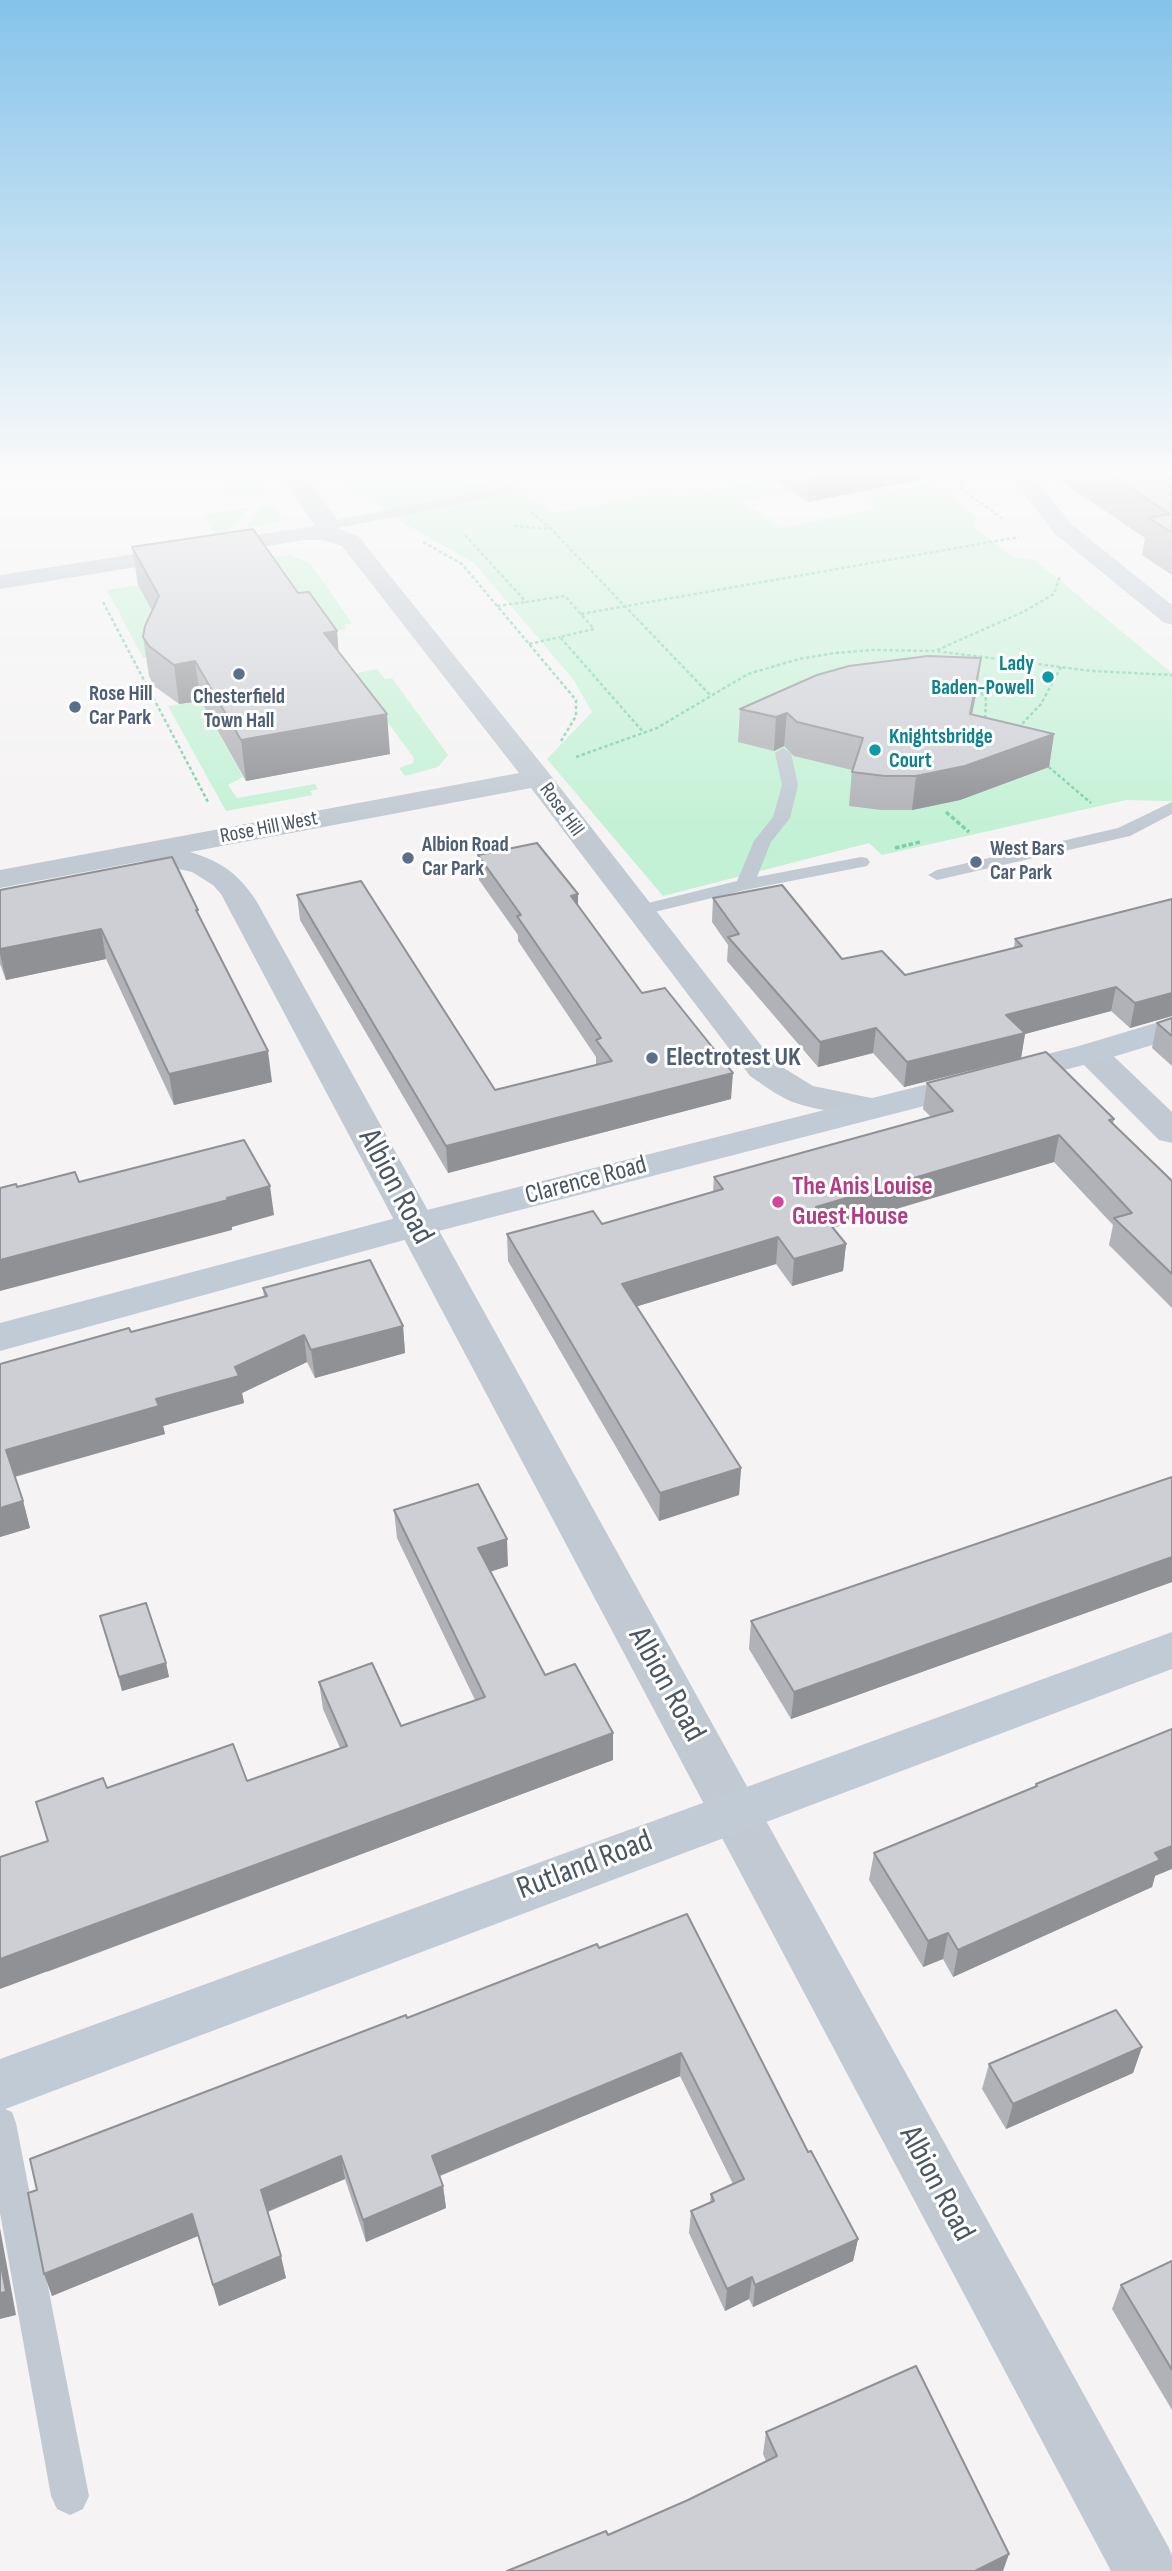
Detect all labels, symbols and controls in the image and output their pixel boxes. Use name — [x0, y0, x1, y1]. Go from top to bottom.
place label: Lady Baden-Powell — [931, 652, 1034, 702]
marker: Chesterfield Town Hall — [231, 666, 247, 682]
marker: Lady Baden-Powell — [1040, 669, 1056, 685]
place label: Rose Hill Car Park — [89, 682, 153, 732]
place label: Chesterfield Town Hall — [193, 685, 285, 735]
marker: Rose Hill Car Park — [67, 699, 83, 715]
place label: Knightsbridge Court — [889, 725, 993, 775]
marker: Knightsbridge Court — [867, 742, 883, 758]
street label: Rose Hill — [533, 778, 589, 842]
street label: Rose Hill West — [218, 806, 320, 850]
place label: Albion Road Car Park — [422, 833, 509, 883]
place label: West Bars Car Park — [990, 837, 1064, 887]
marker: Albion Road Car Park — [400, 850, 416, 866]
marker: West Bars Car Park — [968, 854, 984, 870]
place label: Electrotest UK — [666, 1042, 801, 1074]
marker: Electrotest UK — [644, 1050, 660, 1066]
street label: Albion Road — [349, 1123, 441, 1251]
street label: Clarence Road — [522, 1150, 650, 1212]
place label: The Anis Louise Guest House — [792, 1171, 933, 1232]
marker: The Anis Louise Guest House — [770, 1194, 786, 1210]
street label: Albion Road — [619, 1621, 713, 1749]
street label: Rutland Road — [512, 1823, 658, 1909]
street label: Albion Road — [890, 2120, 982, 2248]

